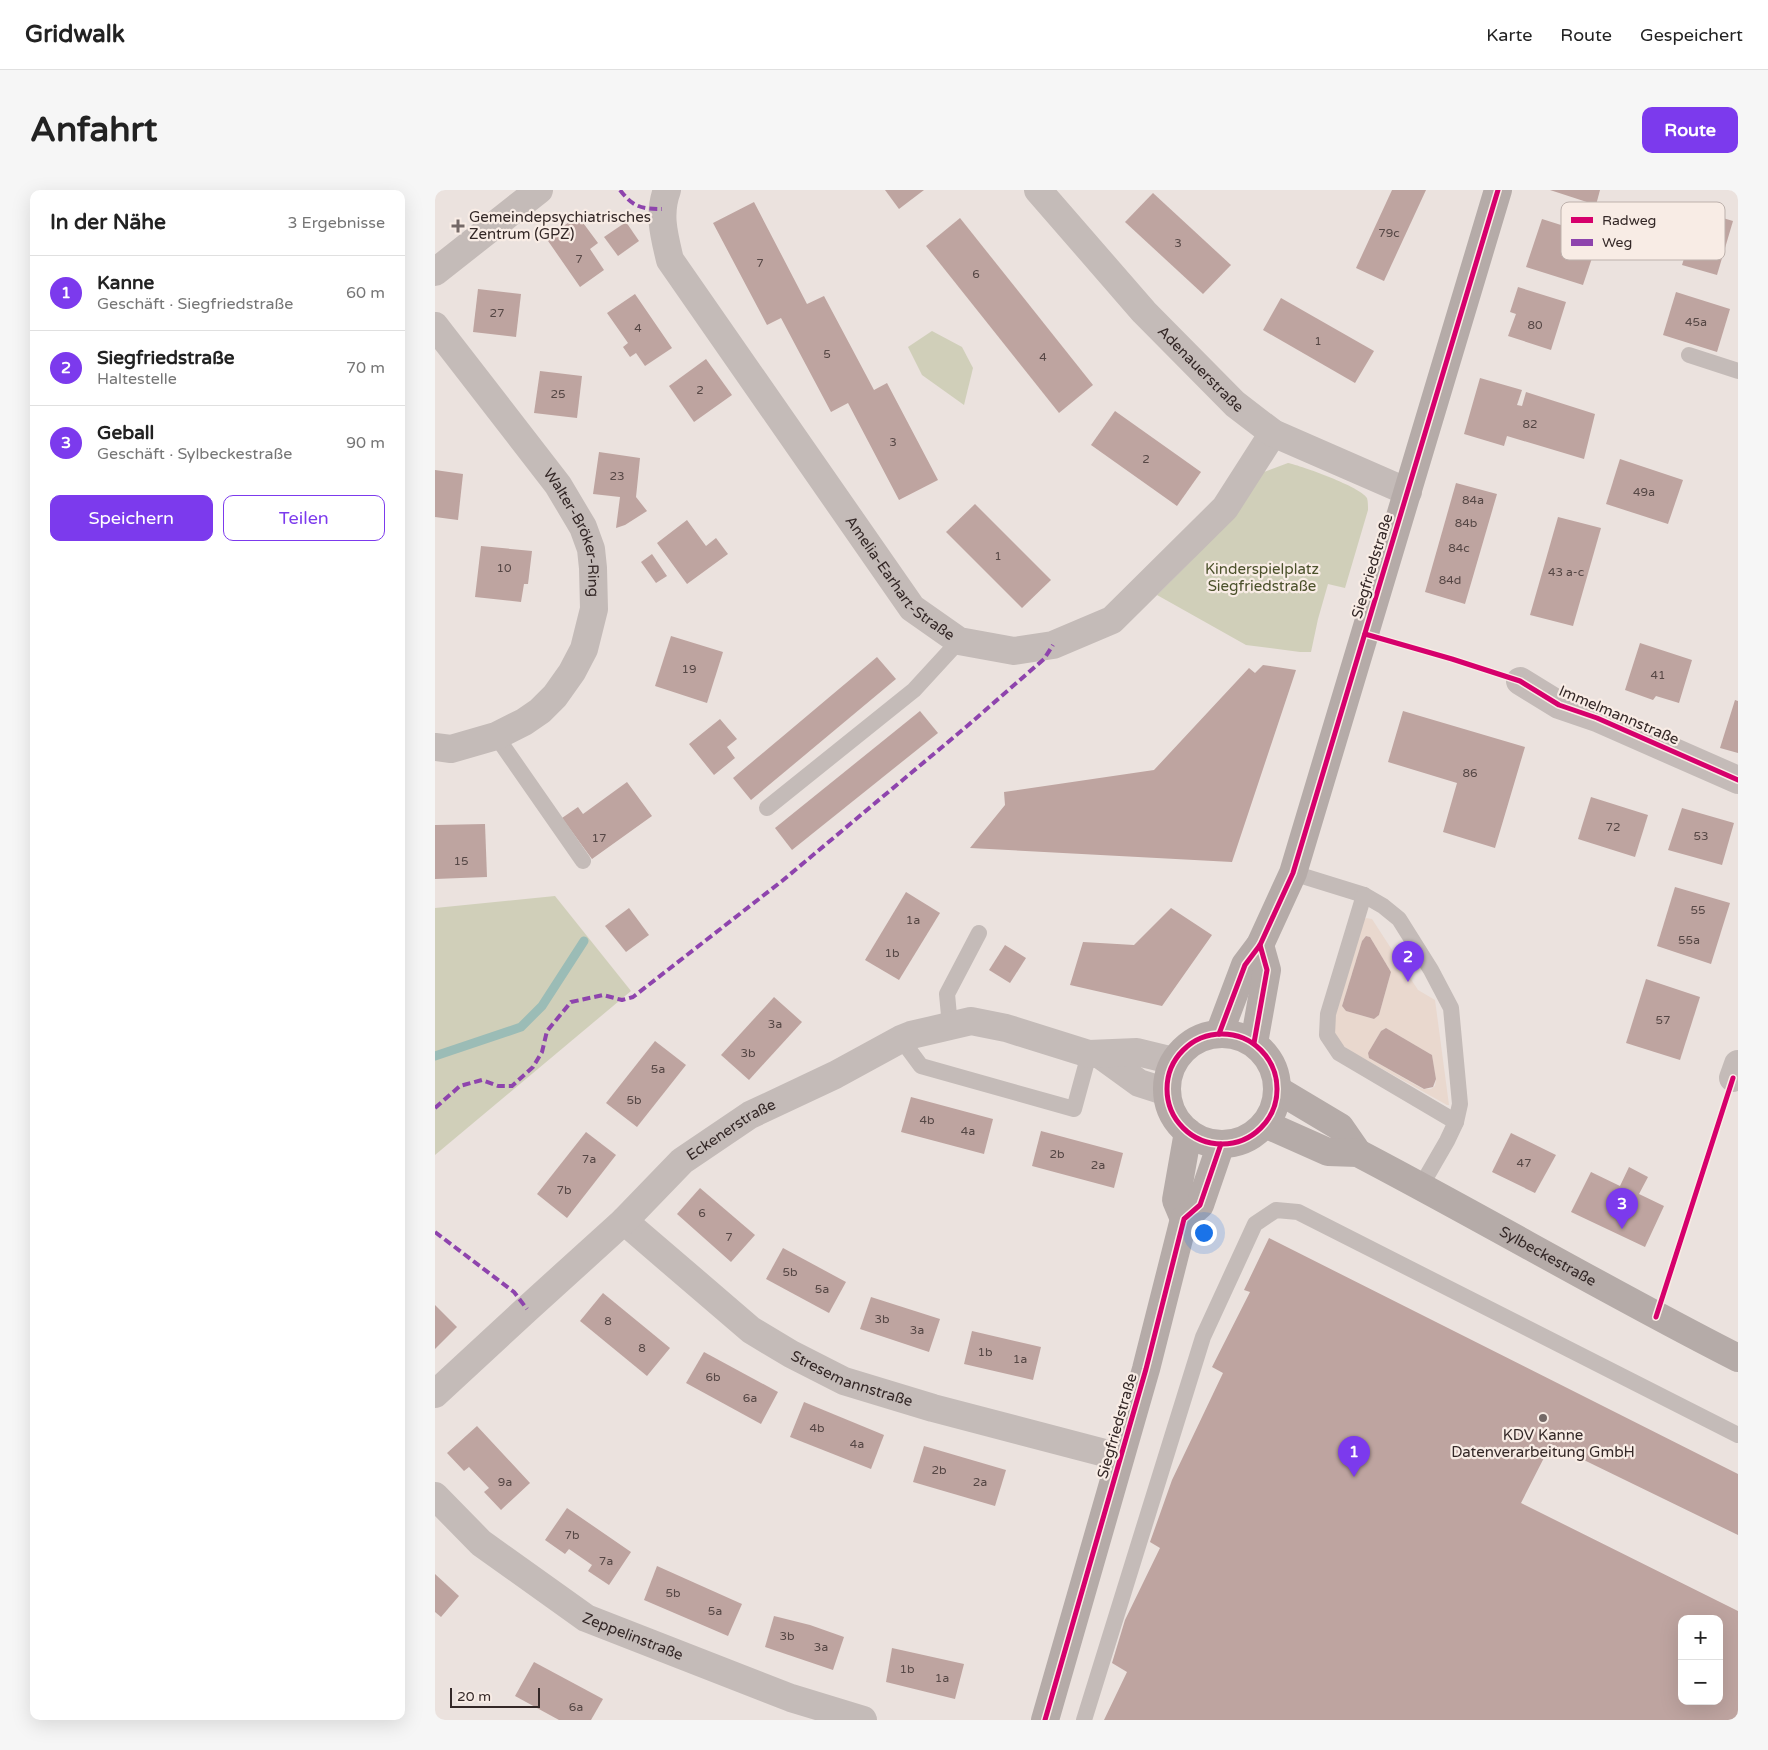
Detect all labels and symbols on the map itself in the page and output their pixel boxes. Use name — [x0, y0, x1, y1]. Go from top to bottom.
legend — [1561, 202, 1725, 260]
place label: Gemeindepsychiatrisches Zentrum (GPZ) — [469, 208, 651, 243]
text: Radweg — [1602, 212, 1656, 229]
marker: Gemeindepsychiatrisches Zentrum (GPZ) — [451, 219, 465, 233]
house number: 79c — [1378, 226, 1400, 240]
text: Weg — [1602, 234, 1632, 251]
house number: 3 — [1174, 236, 1182, 250]
house number: 7 — [575, 252, 583, 266]
house number: 7 — [756, 256, 764, 270]
house number: 6 — [972, 267, 980, 281]
house number: 27 — [489, 306, 505, 320]
house number: 45a — [1685, 315, 1707, 329]
house number: 80 — [1527, 318, 1543, 332]
house number: 4 — [634, 321, 642, 335]
street label: Adenauerstraße — [1154, 322, 1247, 416]
house number: 1 — [1314, 334, 1322, 348]
house number: 5 — [823, 347, 831, 361]
house number: 4 — [1039, 350, 1047, 364]
house number: 2 — [696, 383, 704, 397]
house number: 25 — [550, 387, 566, 401]
house number: 82 — [1522, 417, 1538, 431]
house number: 3 — [889, 435, 897, 449]
house number: 2 — [1142, 452, 1150, 466]
street label: Walter-Bröker-Ring — [539, 465, 603, 597]
house number: 23 — [609, 469, 625, 483]
house number: 49a — [1633, 485, 1655, 499]
house number: 84a — [1462, 493, 1484, 507]
street label: Siegfriedstraße — [1348, 511, 1396, 621]
street label: Amelia-Earhart-Straße — [842, 512, 958, 644]
house number: 84b — [1455, 516, 1477, 530]
house number: 84c — [1448, 541, 1470, 555]
house number: 1 — [994, 549, 1002, 563]
park label: Kinderspielplatz Siegfriedstraße — [1205, 560, 1319, 595]
house number: 10 — [496, 561, 512, 575]
house number: 43 a-c — [1548, 565, 1584, 579]
house number: 84d — [1439, 573, 1461, 587]
house number: 19 — [681, 662, 697, 676]
house number: 41 — [1650, 668, 1666, 682]
street label: Immelmannstraße — [1556, 682, 1682, 748]
house number: 86 — [1462, 766, 1478, 780]
house number: 72 — [1605, 820, 1621, 834]
house number: 53 — [1693, 829, 1709, 843]
house number: 17 — [591, 831, 607, 845]
house number: 15 — [453, 854, 469, 868]
house number: 55 — [1690, 903, 1706, 917]
house number: 1a — [906, 913, 920, 927]
house number: 55a — [1678, 933, 1700, 947]
pin: 2 — [1392, 941, 1424, 982]
house number: 1b — [884, 946, 900, 960]
house number: 57 — [1655, 1013, 1671, 1027]
house number: 3a — [768, 1017, 782, 1031]
house number: 3b — [740, 1046, 756, 1060]
house number: 5a — [651, 1062, 665, 1076]
house number: 5b — [626, 1093, 642, 1107]
street label: Eckenerstraße — [683, 1095, 778, 1164]
house number: 4b — [919, 1113, 935, 1127]
house number: 4a — [961, 1124, 975, 1138]
house number: 2b — [1049, 1147, 1065, 1161]
house number: 7a — [582, 1152, 596, 1166]
house number: 47 — [1516, 1156, 1532, 1170]
house number: 2a — [1091, 1158, 1105, 1172]
house number: 7b — [556, 1183, 572, 1197]
pin: 3 — [1606, 1188, 1638, 1229]
house number: 6 — [698, 1206, 706, 1220]
your location — [1191, 1220, 1217, 1246]
street label: Sylbeckestraße — [1496, 1222, 1599, 1290]
house number: 7 — [725, 1230, 733, 1244]
house number: 5b — [782, 1265, 798, 1279]
house number: 5a — [815, 1282, 829, 1296]
house number: 3b — [874, 1312, 890, 1326]
house number: 8 — [604, 1314, 612, 1328]
house number: 3a — [910, 1323, 924, 1337]
house number: 8 — [638, 1341, 646, 1355]
house number: 1b — [977, 1345, 993, 1359]
street label: Stresemannstraße — [788, 1347, 915, 1410]
house number: 1a — [1013, 1352, 1027, 1366]
house number: 6b — [705, 1370, 721, 1384]
street label: Siegfriedstraße — [1093, 1371, 1141, 1481]
house number: 6a — [743, 1391, 757, 1405]
marker: KDV Kanne Datenverarbeitung GmbH — [1537, 1412, 1549, 1424]
house number: 4b — [809, 1421, 825, 1435]
place label: KDV Kanne Datenverarbeitung GmbH — [1451, 1426, 1635, 1461]
pin: 1 — [1338, 1436, 1370, 1477]
house number: 4a — [850, 1437, 864, 1451]
house number: 2b — [931, 1463, 947, 1477]
house number: 9a — [498, 1475, 512, 1489]
house number: 2a — [973, 1475, 987, 1489]
house number: 7b — [564, 1528, 580, 1542]
house number: 7a — [599, 1554, 613, 1568]
house number: 5b — [665, 1586, 681, 1600]
house number: 5a — [708, 1604, 722, 1618]
street label: Zeppelinstraße — [580, 1608, 686, 1664]
house number: 3b — [779, 1629, 795, 1643]
house number: 3a — [814, 1640, 828, 1654]
house number: 1b — [899, 1662, 915, 1676]
house number: 1a — [935, 1671, 949, 1685]
scale bar — [450, 1685, 540, 1708]
house number: 6a — [569, 1700, 583, 1714]

